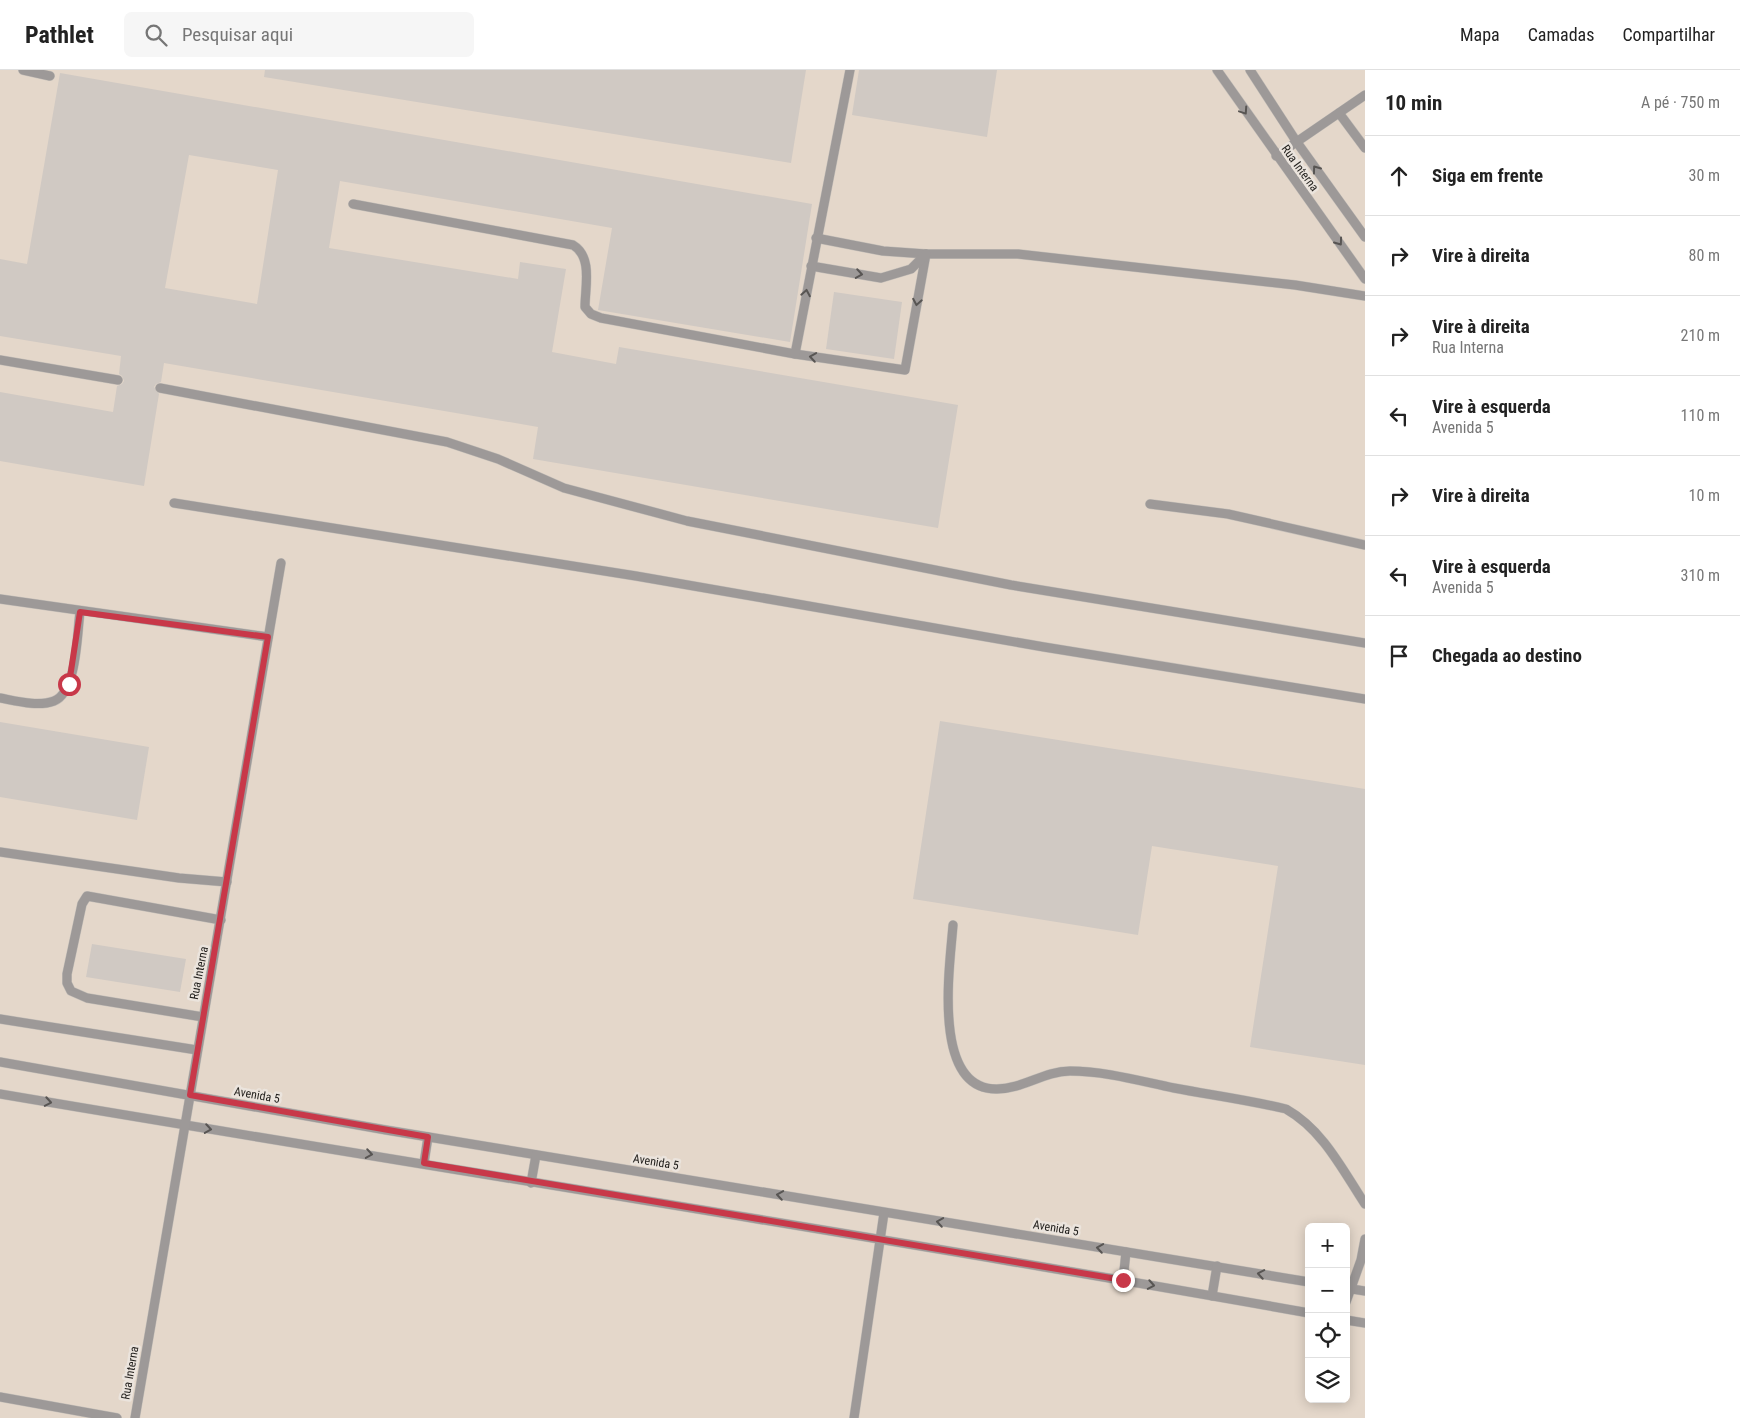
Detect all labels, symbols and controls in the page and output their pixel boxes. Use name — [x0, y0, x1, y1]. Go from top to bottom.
search box — [124, 12, 474, 57]
text: Pathlet — [25, 21, 94, 49]
icon: search — [142, 21, 170, 49]
text: Pesquisar aqui — [182, 23, 293, 46]
text: Mapa — [1460, 24, 1500, 45]
text: Camadas — [1528, 24, 1594, 45]
text: Compartilhar — [1622, 24, 1715, 45]
text: 10 min — [1385, 91, 1442, 115]
text: A pé · 750 m — [1641, 93, 1720, 112]
one-way arrow — [1238, 105, 1247, 114]
street label: Rua Interna — [1278, 142, 1322, 194]
icon: ahead — [1385, 162, 1413, 190]
text: Siga em frente — [1432, 164, 1543, 187]
one-way arrow — [1313, 165, 1322, 175]
text: 30 m — [1688, 166, 1720, 185]
one-way arrow — [1332, 237, 1342, 246]
icon: right — [1385, 242, 1413, 270]
text: Vire à direita — [1432, 244, 1530, 267]
text: 80 m — [1688, 246, 1720, 265]
one-way arrow — [854, 269, 863, 279]
one-way arrow — [800, 288, 810, 297]
one-way arrow — [913, 297, 923, 306]
text: Vire à direita — [1432, 315, 1530, 338]
icon: right — [1385, 322, 1413, 350]
text: 210 m — [1681, 326, 1720, 345]
text: Rua Interna — [1432, 338, 1504, 357]
one-way arrow — [809, 352, 818, 362]
text: Vire à esquerda — [1432, 395, 1551, 418]
icon: left — [1385, 402, 1413, 430]
text: 110 m — [1681, 406, 1720, 425]
text: Avenida 5 — [1432, 418, 1494, 437]
icon: right — [1385, 482, 1413, 510]
text: Vire à direita — [1432, 484, 1530, 507]
text: 10 m — [1688, 486, 1720, 505]
text: Vire à esquerda — [1432, 555, 1551, 578]
icon: left — [1385, 562, 1413, 590]
text: 310 m — [1681, 566, 1720, 585]
text: Avenida 5 — [1432, 578, 1494, 597]
icon: arrive — [1385, 642, 1413, 670]
text: Chegada ao destino — [1432, 644, 1582, 667]
route start — [58, 673, 81, 696]
street label: Rua Interna — [187, 945, 211, 1001]
street label: Avenida 5 — [233, 1084, 281, 1106]
one-way arrow — [44, 1097, 52, 1107]
one-way arrow — [204, 1124, 213, 1134]
one-way arrow — [365, 1149, 373, 1159]
street label: Avenida 5 — [632, 1151, 680, 1173]
one-way arrow — [775, 1191, 784, 1201]
one-way arrow — [936, 1217, 944, 1227]
street label: Avenida 5 — [1032, 1217, 1080, 1239]
map controls — [1305, 1223, 1350, 1403]
button: + — [1305, 1223, 1350, 1268]
one-way arrow — [1096, 1243, 1105, 1253]
button: − — [1305, 1268, 1350, 1313]
route end — [1112, 1269, 1135, 1292]
one-way arrow — [1256, 1269, 1265, 1279]
one-way arrow — [1146, 1279, 1155, 1289]
button: locate — [1305, 1313, 1350, 1358]
street label: Rua Interna — [118, 1345, 142, 1401]
button: layers — [1305, 1358, 1350, 1403]

